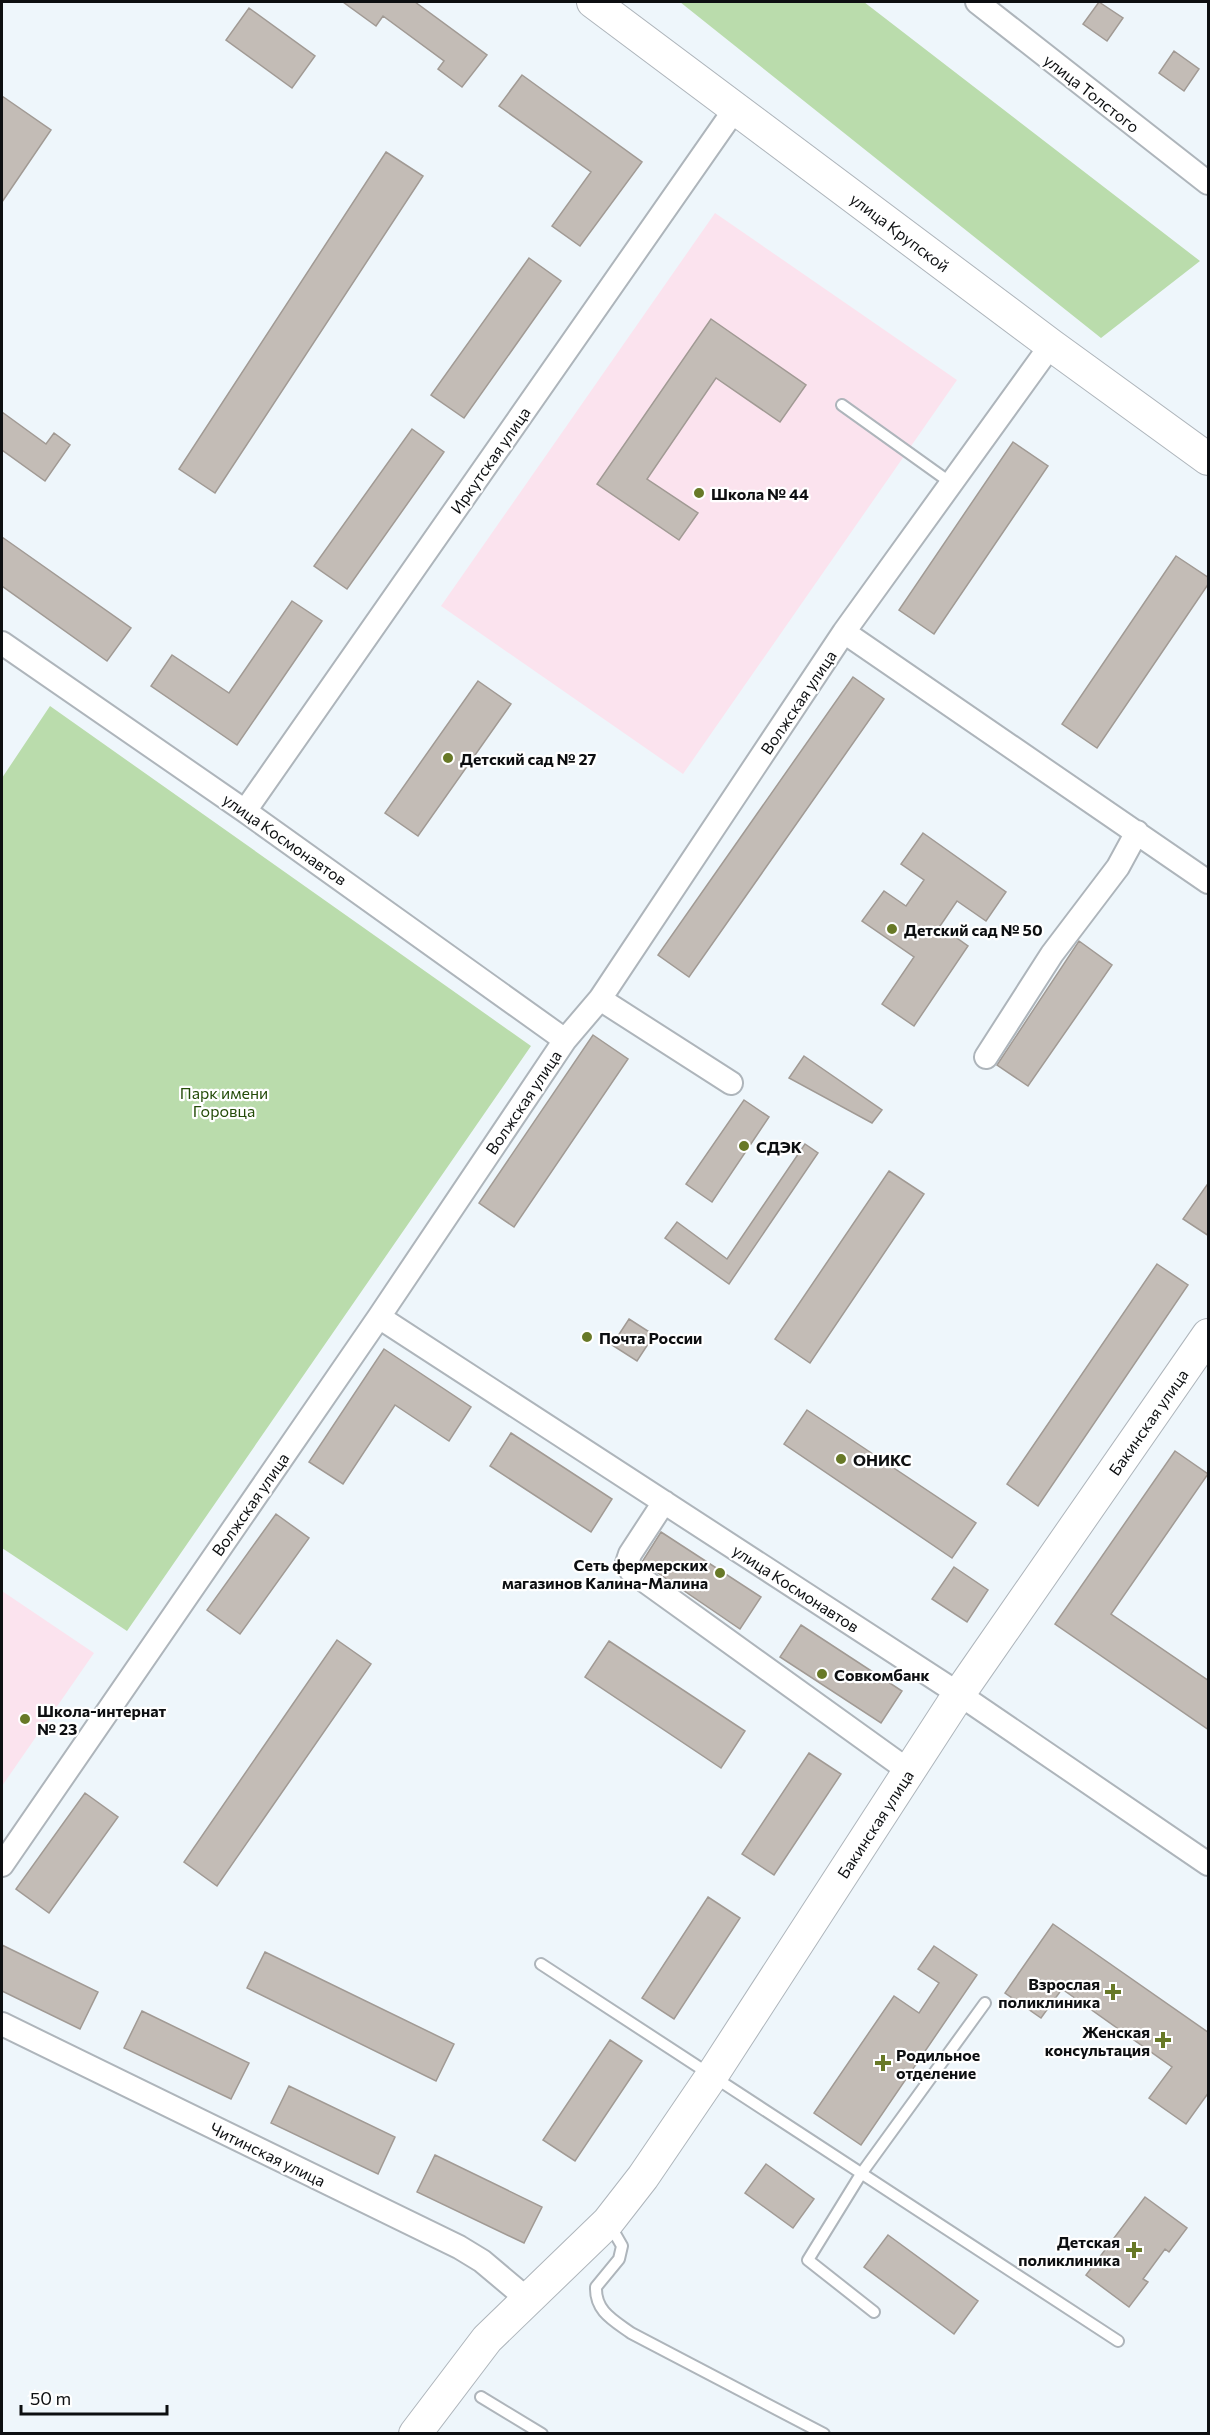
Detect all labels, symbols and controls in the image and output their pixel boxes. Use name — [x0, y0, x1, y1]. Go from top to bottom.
street label: улица Толстого — [1040, 50, 1144, 136]
street label: улица Крупской — [847, 189, 953, 275]
street label: Иркутская улица — [446, 403, 534, 517]
place label: Школа № 44 — [711, 484, 809, 503]
marker: Школа № 44 — [692, 486, 706, 500]
street label: Волжская улица — [756, 646, 840, 758]
place label: Детский сад № 27 — [460, 749, 597, 768]
marker: Детский сад № 27 — [441, 751, 455, 765]
street label: улица Космонавтов — [219, 789, 351, 889]
place label: Детский сад № 50 — [904, 920, 1043, 939]
marker: Детский сад № 50 — [885, 922, 899, 936]
street label: Волжская улица — [481, 1046, 565, 1158]
park label: Парк имени Горовца — [180, 1083, 268, 1120]
place label: СДЭК — [756, 1137, 802, 1156]
marker: СДЭК — [737, 1139, 751, 1153]
place label: Почта России — [599, 1328, 702, 1347]
marker: Почта России — [580, 1330, 594, 1344]
street label: Бакинская улица — [1104, 1365, 1192, 1479]
street label: Волжская улица — [207, 1449, 293, 1559]
place label: ОНИКС — [853, 1450, 912, 1469]
marker: ОНИКС — [834, 1452, 848, 1466]
street label: улица Космонавтов — [729, 1540, 863, 1636]
place label: Сеть фермерских магазинов Калина-Малина — [502, 1555, 708, 1592]
marker: Сеть фермерских магазинов Калина-Малина — [713, 1566, 727, 1580]
place label: Совкомбанк — [834, 1665, 930, 1684]
marker: Совкомбанк — [815, 1667, 829, 1681]
place label: Школа-интернат № 23 — [37, 1701, 167, 1738]
marker: Школа-интернат № 23 — [18, 1712, 32, 1726]
street label: Бакинская улица — [833, 1766, 917, 1882]
place label: Взрослая поликлиника — [998, 1974, 1100, 2011]
marker: Взрослая поликлиника — [1104, 1983, 1122, 2001]
place label: Женская консультация — [1045, 2022, 1150, 2059]
marker: Женская консультация — [1154, 2031, 1172, 2049]
place label: Родильное отделение — [896, 2045, 980, 2082]
marker: Родильное отделение — [874, 2054, 892, 2072]
street label: Читинская улица — [207, 2118, 329, 2190]
place label: Детская поликлиника — [1018, 2232, 1120, 2269]
marker: Детская поликлиника — [1125, 2241, 1143, 2259]
scale bar — [21, 2378, 166, 2416]
text: 50 m — [30, 2387, 71, 2409]

